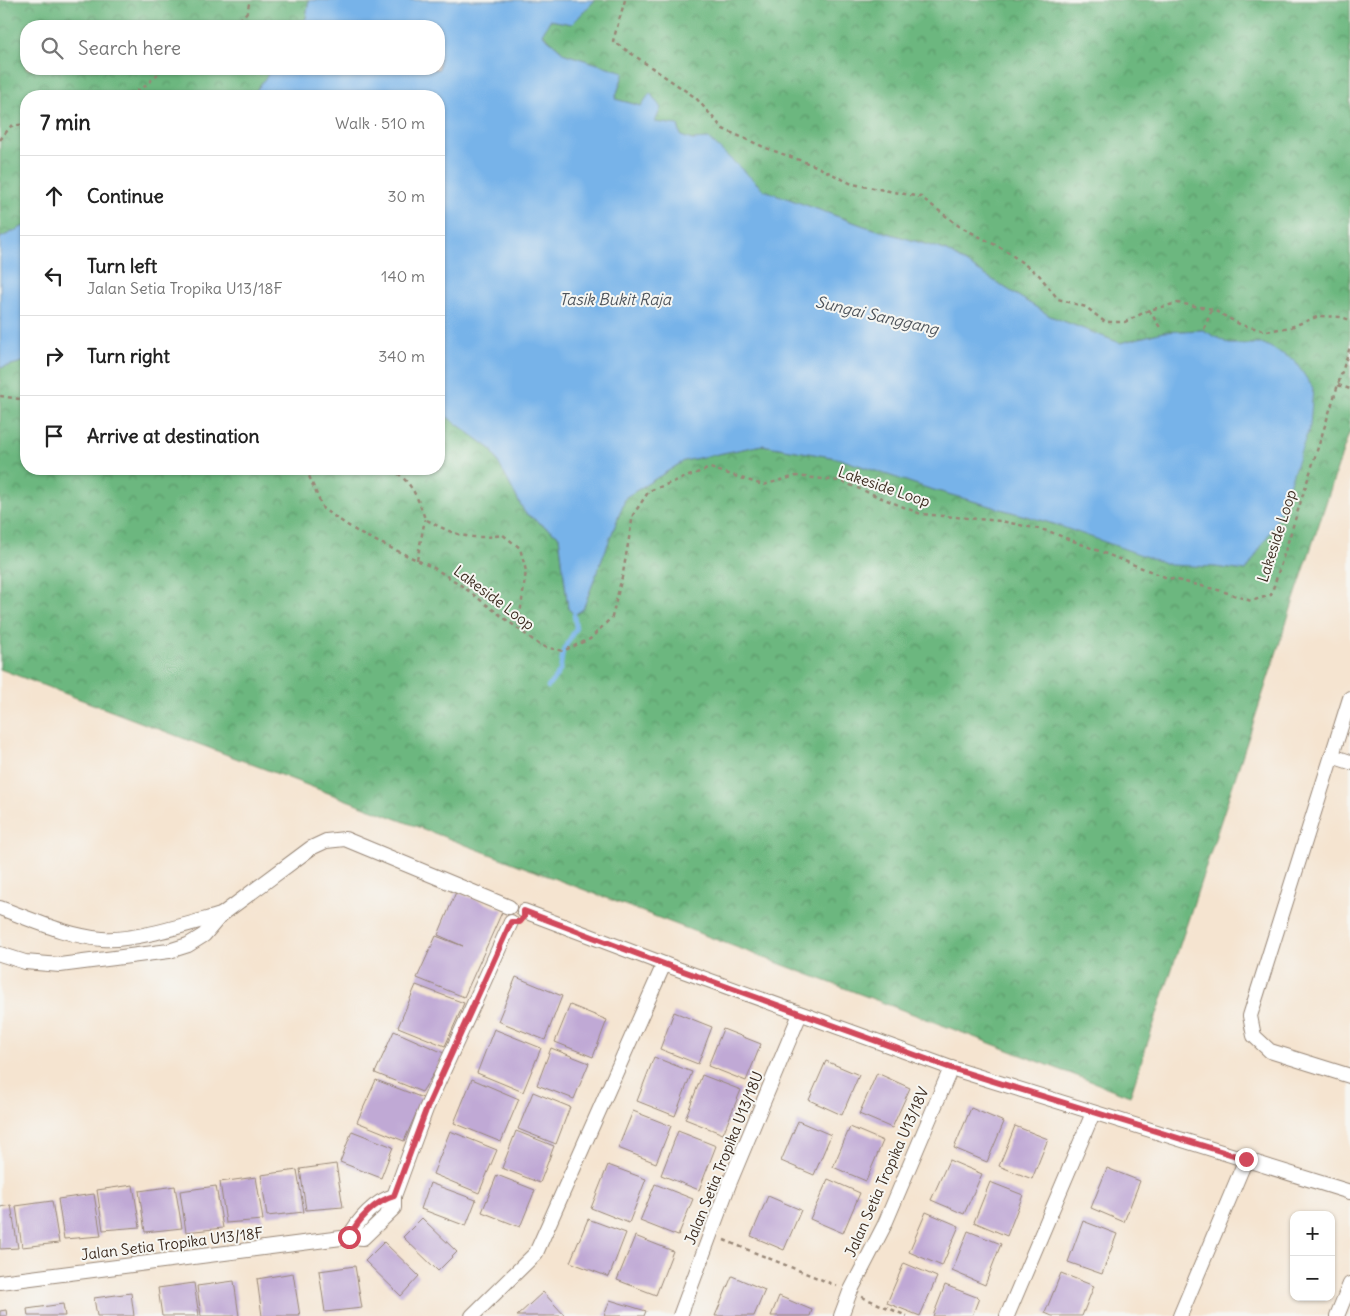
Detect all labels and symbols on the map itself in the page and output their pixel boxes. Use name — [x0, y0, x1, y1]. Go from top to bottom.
water label: Tasik Bukit Raja — [559, 289, 672, 309]
water label: Sungai Sanggang — [814, 291, 941, 339]
street label: Lakeside Loop — [836, 462, 933, 511]
street label: Lakeside Loop — [1253, 487, 1300, 585]
street label: Lakeside Loop — [450, 561, 538, 634]
street label: Jalan Setia Tropika U13/18U — [680, 1068, 767, 1247]
street label: Jalan Setia Tropika U13/18V — [840, 1084, 933, 1260]
route end — [1235, 1148, 1258, 1171]
street label: Jalan Setia Tropika U13/18F — [80, 1223, 265, 1264]
route start — [338, 1226, 361, 1249]

